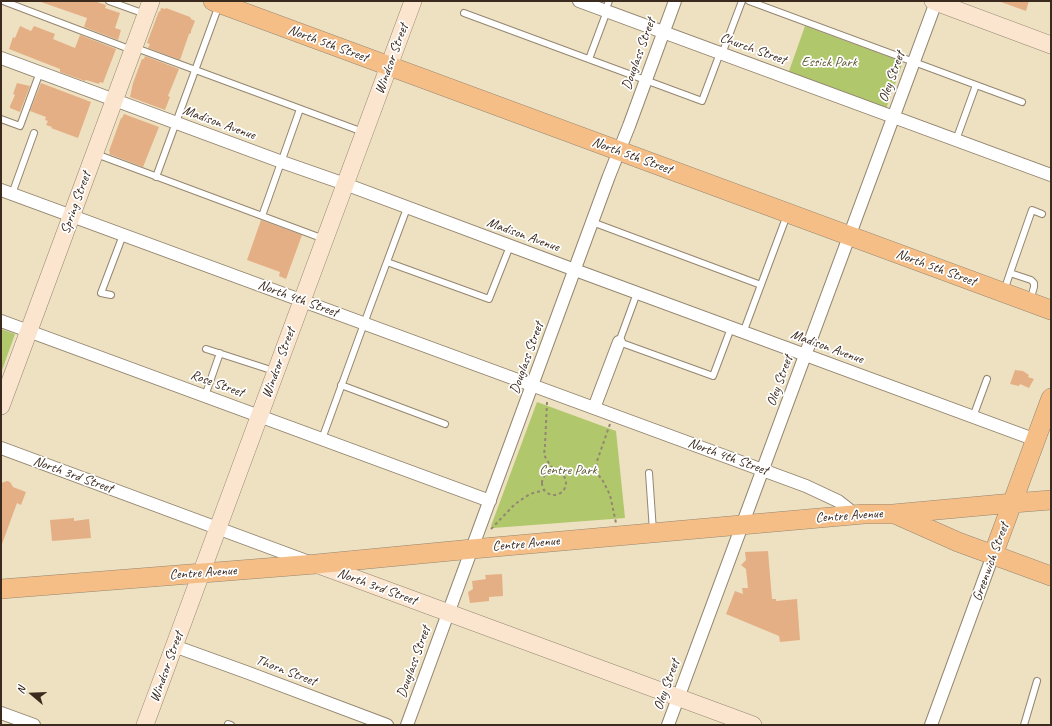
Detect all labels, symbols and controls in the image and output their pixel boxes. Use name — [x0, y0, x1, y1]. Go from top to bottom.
street label: Douglass Street — [618, 16, 660, 92]
street label: North 5th Street — [286, 22, 370, 66]
street label: Windsor Street — [372, 22, 412, 96]
street label: Church Street — [718, 29, 788, 69]
street label: Oley Street — [875, 49, 909, 105]
park label: Essick Park — [801, 54, 857, 70]
street label: Madison Avenue — [180, 102, 258, 144]
street label: North 5th Street — [590, 134, 674, 178]
street label: Spring Street — [57, 170, 95, 236]
street label: Madison Avenue — [484, 214, 562, 256]
street label: North 5th Street — [894, 246, 978, 290]
street label: North 4th Street — [256, 277, 340, 321]
street label: Douglass Street — [506, 320, 548, 396]
street label: Windsor Street — [259, 326, 299, 400]
street label: Madison Avenue — [788, 326, 866, 368]
street label: Oley Street — [763, 353, 797, 409]
street label: Rose Street — [188, 367, 246, 401]
street label: North 4th Street — [686, 435, 770, 479]
street label: North 3rd Street — [31, 453, 115, 497]
park label: Centre Park — [539, 462, 597, 478]
street label: Centre Avenue — [815, 505, 883, 527]
street label: Greenwich Street — [969, 520, 1013, 604]
street label: Centre Avenue — [492, 533, 560, 555]
street label: Centre Avenue — [169, 562, 237, 584]
street label: North 3rd Street — [335, 565, 419, 609]
street label: Douglass Street — [393, 624, 435, 700]
street label: Windsor Street — [147, 630, 187, 704]
street label: Thorn Street — [253, 652, 319, 690]
street label: Oley Street — [650, 657, 684, 713]
north arrow — [12, 674, 52, 714]
text: N — [13, 685, 28, 696]

